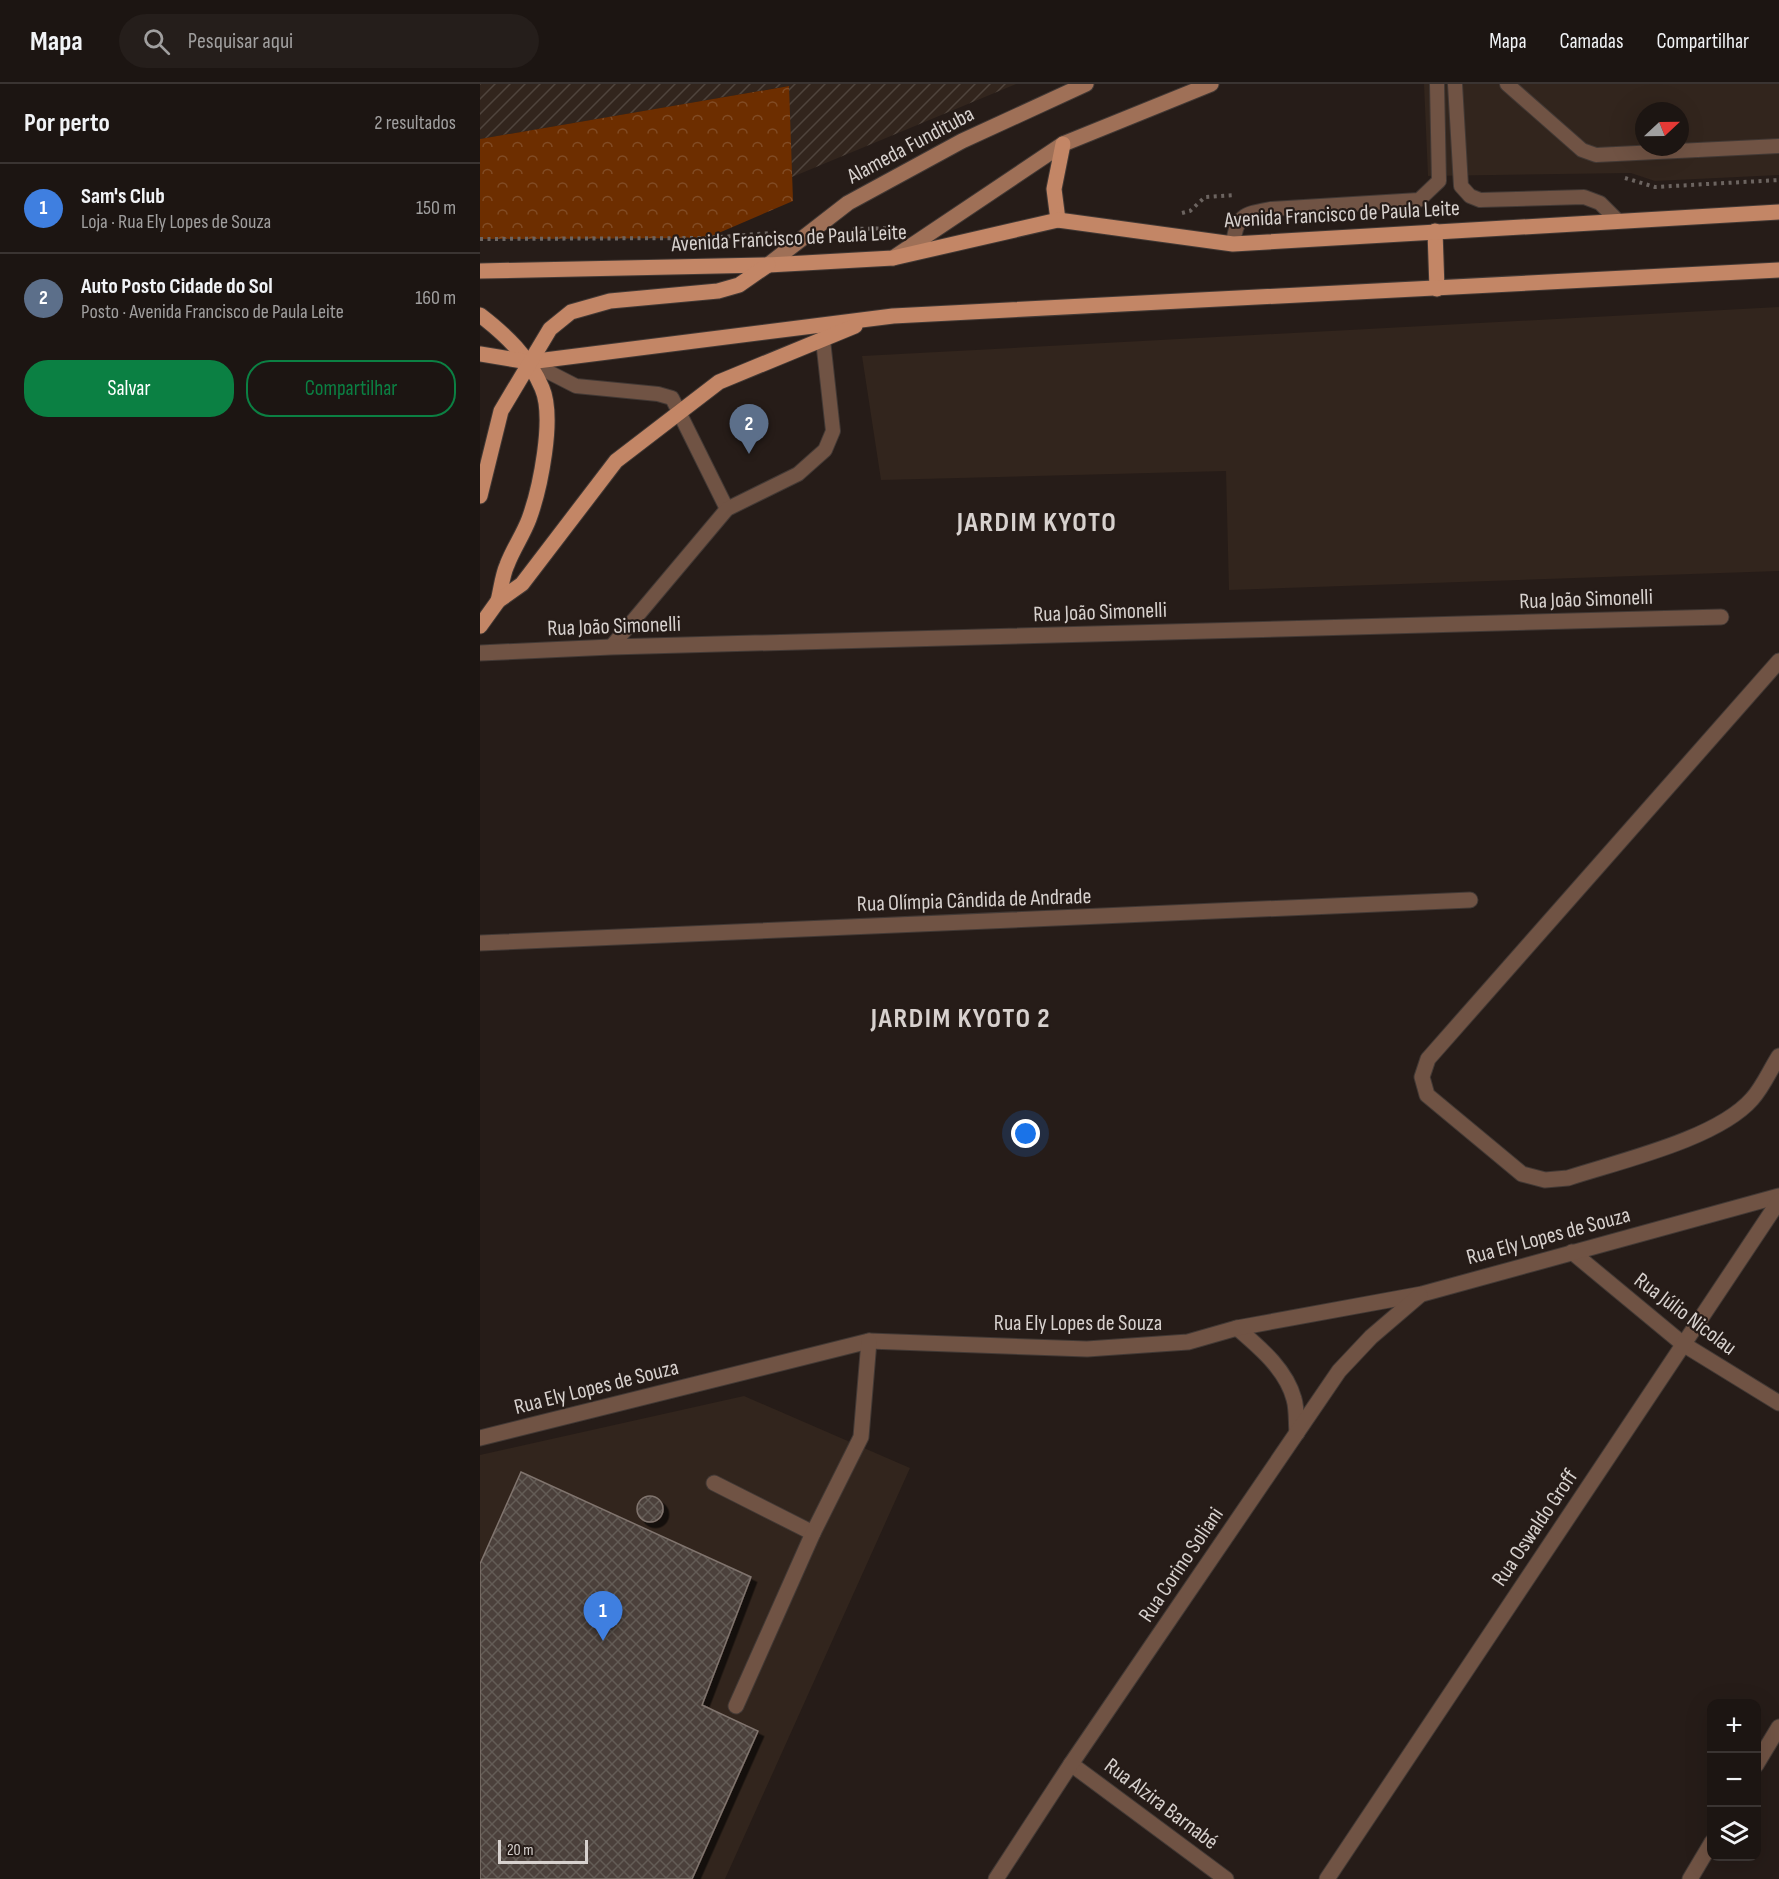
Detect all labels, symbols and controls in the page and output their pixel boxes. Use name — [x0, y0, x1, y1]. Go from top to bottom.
search box — [119, 14, 539, 68]
text: Mapa — [30, 25, 83, 58]
icon: search — [140, 25, 173, 58]
text: Pesquisar aqui — [188, 28, 293, 55]
text: Mapa — [1489, 29, 1527, 54]
text: Camadas — [1560, 29, 1623, 54]
text: Compartilhar — [1656, 29, 1749, 54]
street label: Alameda Fundituba — [842, 101, 979, 191]
north arrow — [1635, 102, 1689, 156]
text: Por perto — [24, 108, 110, 139]
text: 2 resultados — [374, 111, 456, 135]
text: Sam's Club — [81, 183, 165, 210]
street label: Avenida Francisco de Paula Leite — [1223, 195, 1460, 234]
text: 1 — [40, 196, 47, 220]
text: 150 m — [416, 196, 456, 220]
text: Loja · Rua Ely Lopes de Souza — [81, 210, 271, 234]
street label: Avenida Francisco de Paula Leite — [670, 219, 907, 258]
text: Auto Posto Cidade do Sol — [81, 273, 273, 300]
text: 2 — [39, 286, 48, 310]
text: 160 m — [415, 286, 456, 310]
text: Posto · Avenida Francisco de Paula Leite — [81, 300, 344, 324]
button: Salvar — [24, 360, 234, 417]
button: Compartilhar — [246, 360, 456, 417]
pin: 2 — [730, 404, 768, 454]
district label: JARDIM KYOTO — [956, 506, 1117, 539]
street label: Rua João Simonelli — [1519, 584, 1653, 615]
street label: Rua João Simonelli — [1033, 597, 1167, 628]
street label: Rua João Simonelli — [547, 611, 681, 642]
street label: Rua Olímpia Cândida de Andrade — [856, 883, 1092, 918]
district label: JARDIM KYOTO 2 — [870, 1002, 1051, 1035]
your location — [1011, 1119, 1040, 1148]
street label: Rua Ely Lopes de Souza — [1464, 1202, 1633, 1271]
street label: Rua Júlio Nicolau — [1629, 1267, 1742, 1361]
street label: Rua Ely Lopes de Souza — [994, 1310, 1162, 1337]
street label: Rua Ely Lopes de Souza — [511, 1354, 681, 1421]
street label: Rua Oswaldo Groff — [1486, 1464, 1584, 1591]
street label: Rua Corino Soliani — [1133, 1502, 1229, 1627]
pin: 1 — [584, 1592, 622, 1641]
map controls — [1707, 1699, 1761, 1861]
button: + — [1707, 1699, 1761, 1753]
street label: Rua Alzira Barnabé — [1099, 1753, 1223, 1856]
button: − — [1707, 1753, 1761, 1807]
button: layers — [1707, 1807, 1761, 1861]
scale bar — [498, 1837, 588, 1864]
text: 20 m — [507, 1841, 534, 1860]

